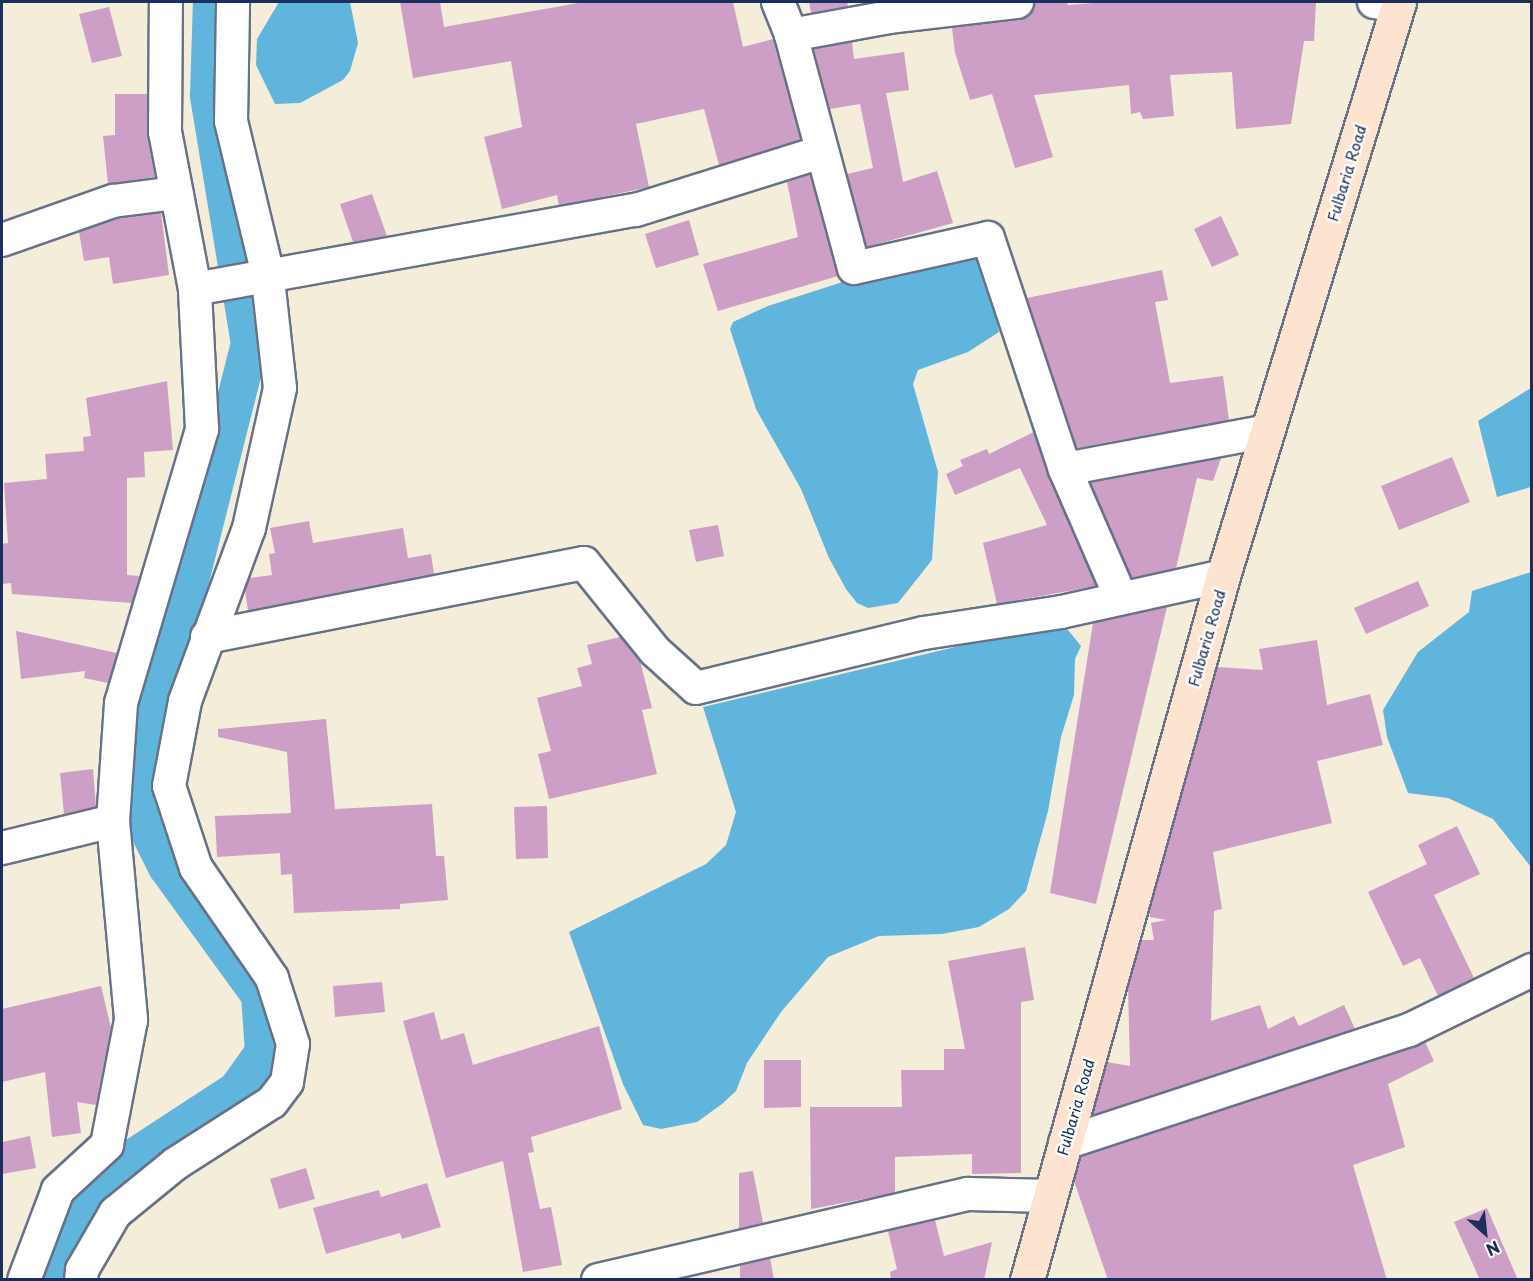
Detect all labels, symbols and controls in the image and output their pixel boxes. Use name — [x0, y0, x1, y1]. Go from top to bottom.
street label: Fulbaria Road — [1323, 122, 1369, 224]
street label: Fulbaria Road — [1184, 587, 1228, 689]
street label: Fulbaria Road — [1053, 1056, 1097, 1158]
north arrow — [1455, 1203, 1515, 1263]
text: N — [1482, 1235, 1504, 1263]

